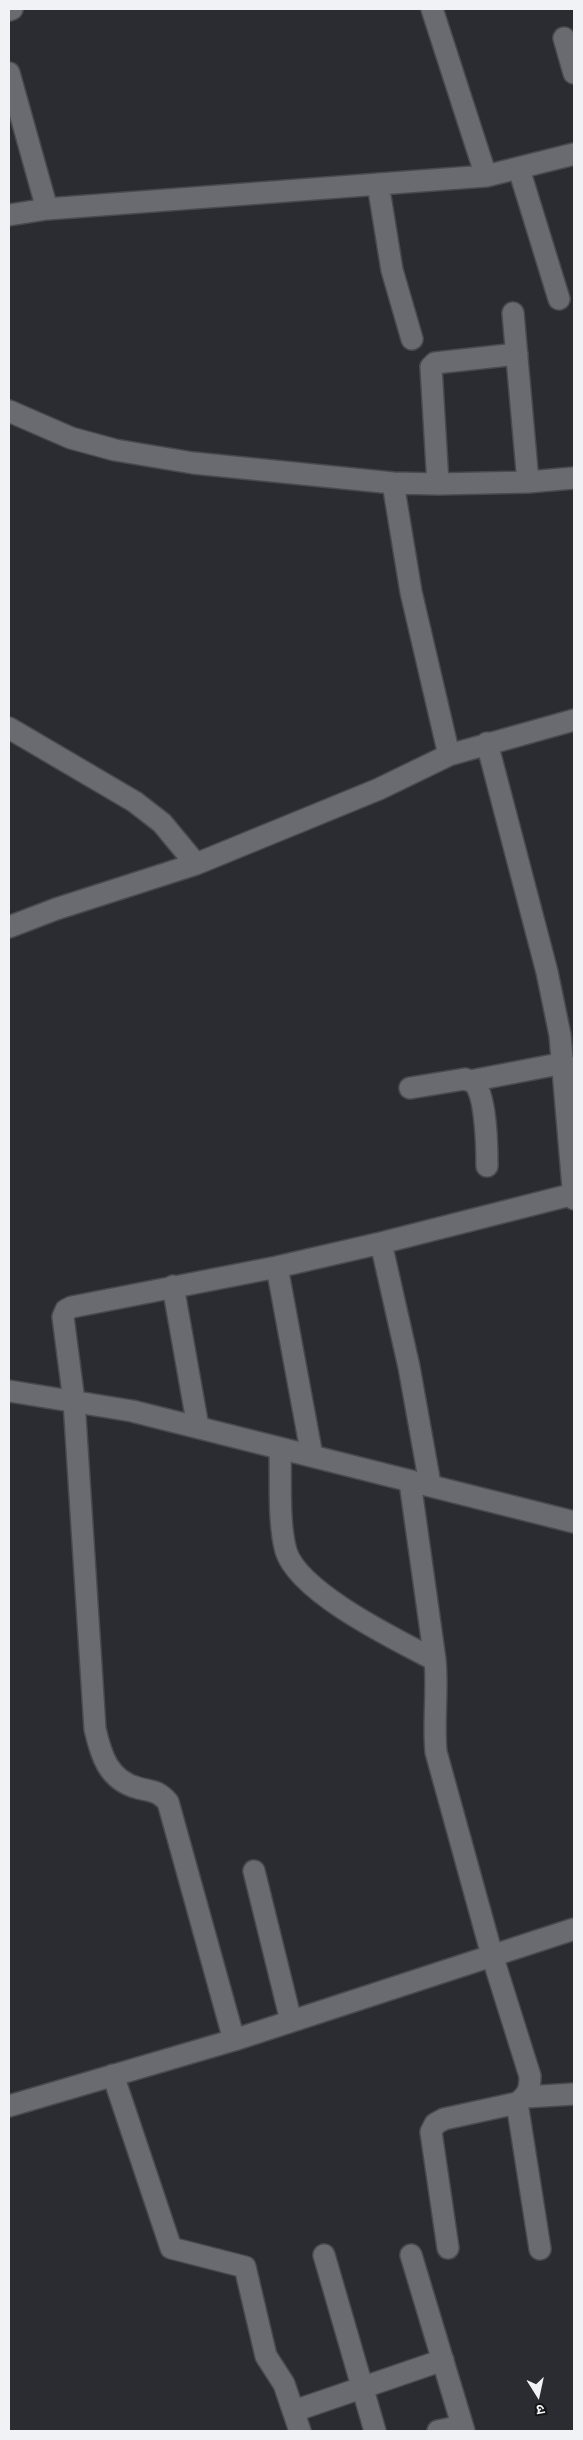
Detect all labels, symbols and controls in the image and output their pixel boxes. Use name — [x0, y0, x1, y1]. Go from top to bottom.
north arrow — [513, 2370, 563, 2420]
text: उ — [535, 2400, 546, 2419]

